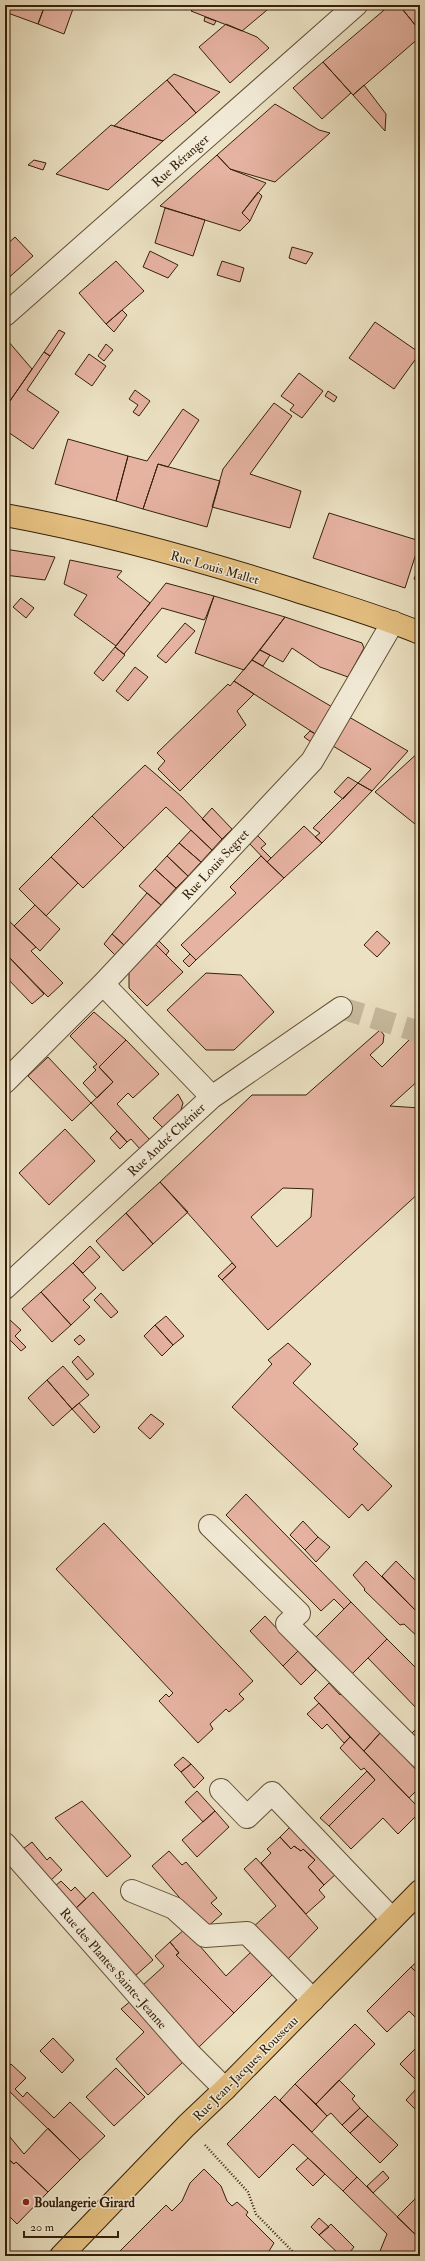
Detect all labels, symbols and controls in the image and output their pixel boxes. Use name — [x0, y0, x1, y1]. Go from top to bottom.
street label: Rue Béranger — [149, 131, 213, 191]
street label: Rue Louis Mallet — [169, 548, 261, 588]
street label: Rue Louis Segret — [179, 826, 253, 903]
street label: Rue André Chénier — [124, 1099, 209, 1180]
street label: Rue des Plantes Sainte-Jeanne — [56, 1905, 171, 2033]
street label: Rue Jean-Jacques Rousseau — [190, 2013, 302, 2125]
place label: Boulangerie Girard — [34, 2195, 135, 2212]
marker: Boulangerie Girard — [21, 2197, 31, 2207]
scale bar — [24, 2213, 118, 2239]
text: 20 m — [30, 2220, 55, 2235]

